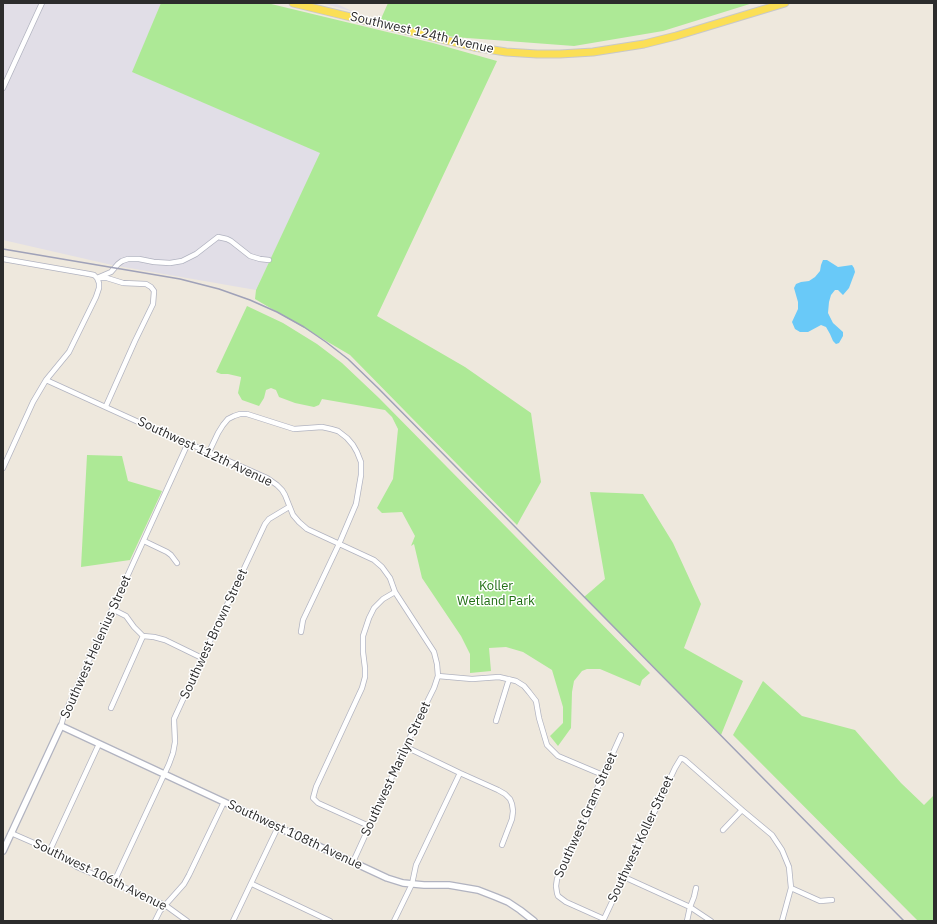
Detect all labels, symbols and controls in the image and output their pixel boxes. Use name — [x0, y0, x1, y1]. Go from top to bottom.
street label: Southwest 124th Avenue — [349, 9, 495, 57]
street label: Southwest 112th Avenue — [135, 414, 275, 490]
street label: Southwest Brown Street — [177, 567, 251, 701]
street label: Southwest Helenius Street — [57, 573, 135, 721]
park label: Koller Wetland Park — [457, 578, 535, 609]
street label: Southwest Marilyn Street — [358, 699, 434, 839]
street label: Southwest Gram Street — [551, 750, 621, 880]
street label: Southwest Koller Street — [605, 773, 677, 905]
street label: Southwest 108th Avenue — [225, 797, 365, 873]
street label: Southwest 106th Avenue — [31, 836, 169, 914]

